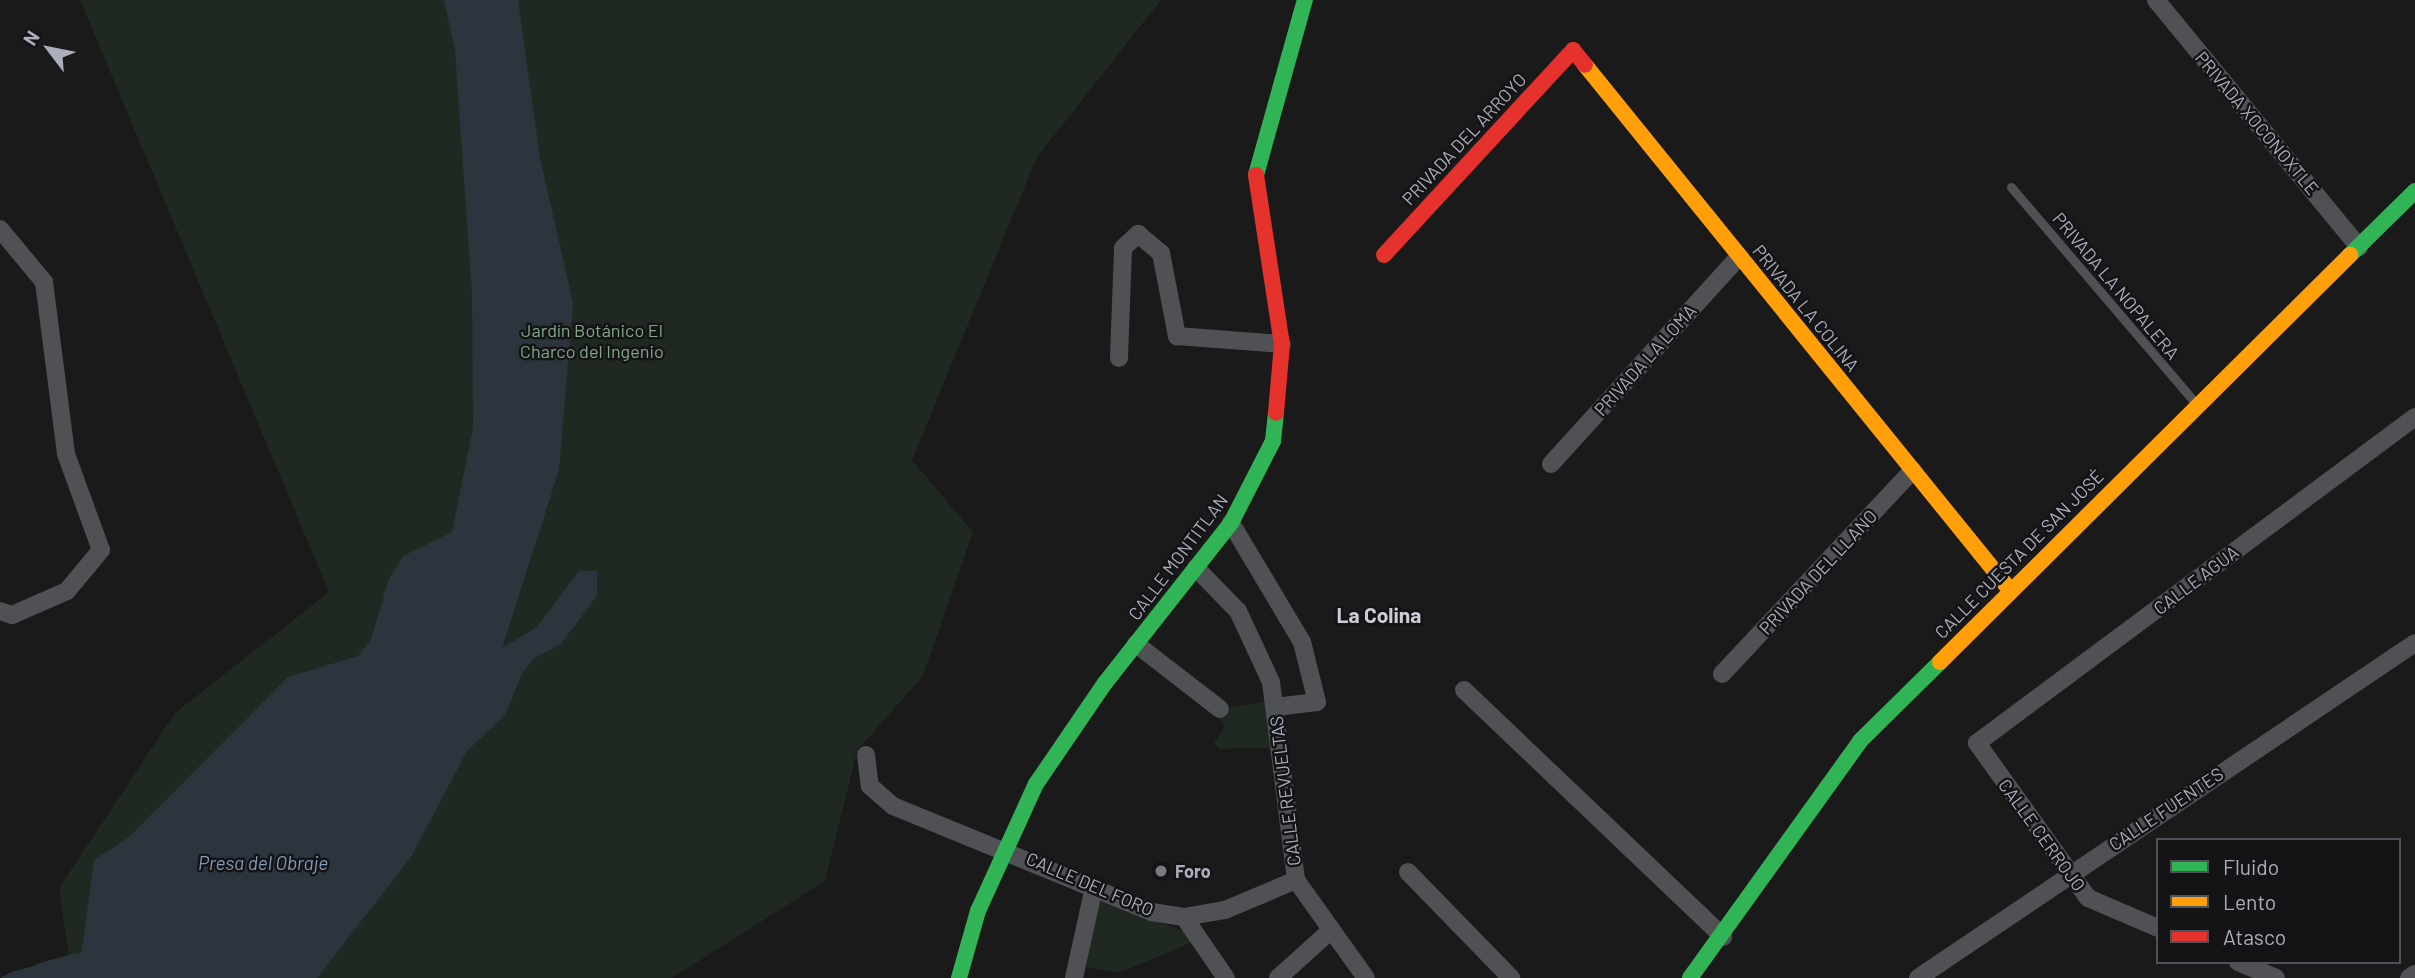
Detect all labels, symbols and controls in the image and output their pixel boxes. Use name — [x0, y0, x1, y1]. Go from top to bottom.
north arrow — [14, 14, 84, 84]
text: N — [18, 26, 44, 49]
street label: PRIVADA XOCONOXTLE — [2191, 47, 2323, 199]
street label: PRIVADA DEL ARROYO — [1397, 69, 1531, 209]
street label: PRIVADA LA NOPALERA — [2048, 208, 2184, 364]
street label: PRIVADA LA COLINA — [1748, 240, 1864, 376]
street label: PRIVADA LA LOMA — [1589, 300, 1701, 420]
park label: Jardín Botánico El Charco del Ingenio — [520, 320, 664, 362]
street label: CALLE CUESTA DE SAN JOSÉ — [1930, 465, 2108, 643]
street label: CALLE MONTITLAN — [1124, 490, 1232, 624]
street label: PRIVADA DEL LLANO — [1755, 505, 1881, 639]
street label: CALLE AGUA — [2149, 541, 2243, 619]
district label: La Colina — [1337, 602, 1421, 628]
street label: CALLE REVUELTAS — [1265, 715, 1305, 867]
street label: CALLE FUENTES — [2105, 763, 2227, 855]
street label: CALLE CERROJO — [1994, 775, 2090, 895]
legend — [2156, 838, 2401, 964]
street label: CALLE DEL FORO — [1023, 847, 1157, 921]
water label: Presa del Obraje — [198, 852, 328, 874]
text: Fluido — [2223, 854, 2279, 879]
place label: Foro — [1175, 860, 1211, 882]
marker: Foro — [1153, 863, 1169, 879]
text: Lento — [2223, 889, 2276, 914]
text: Atasco — [2223, 924, 2286, 949]

